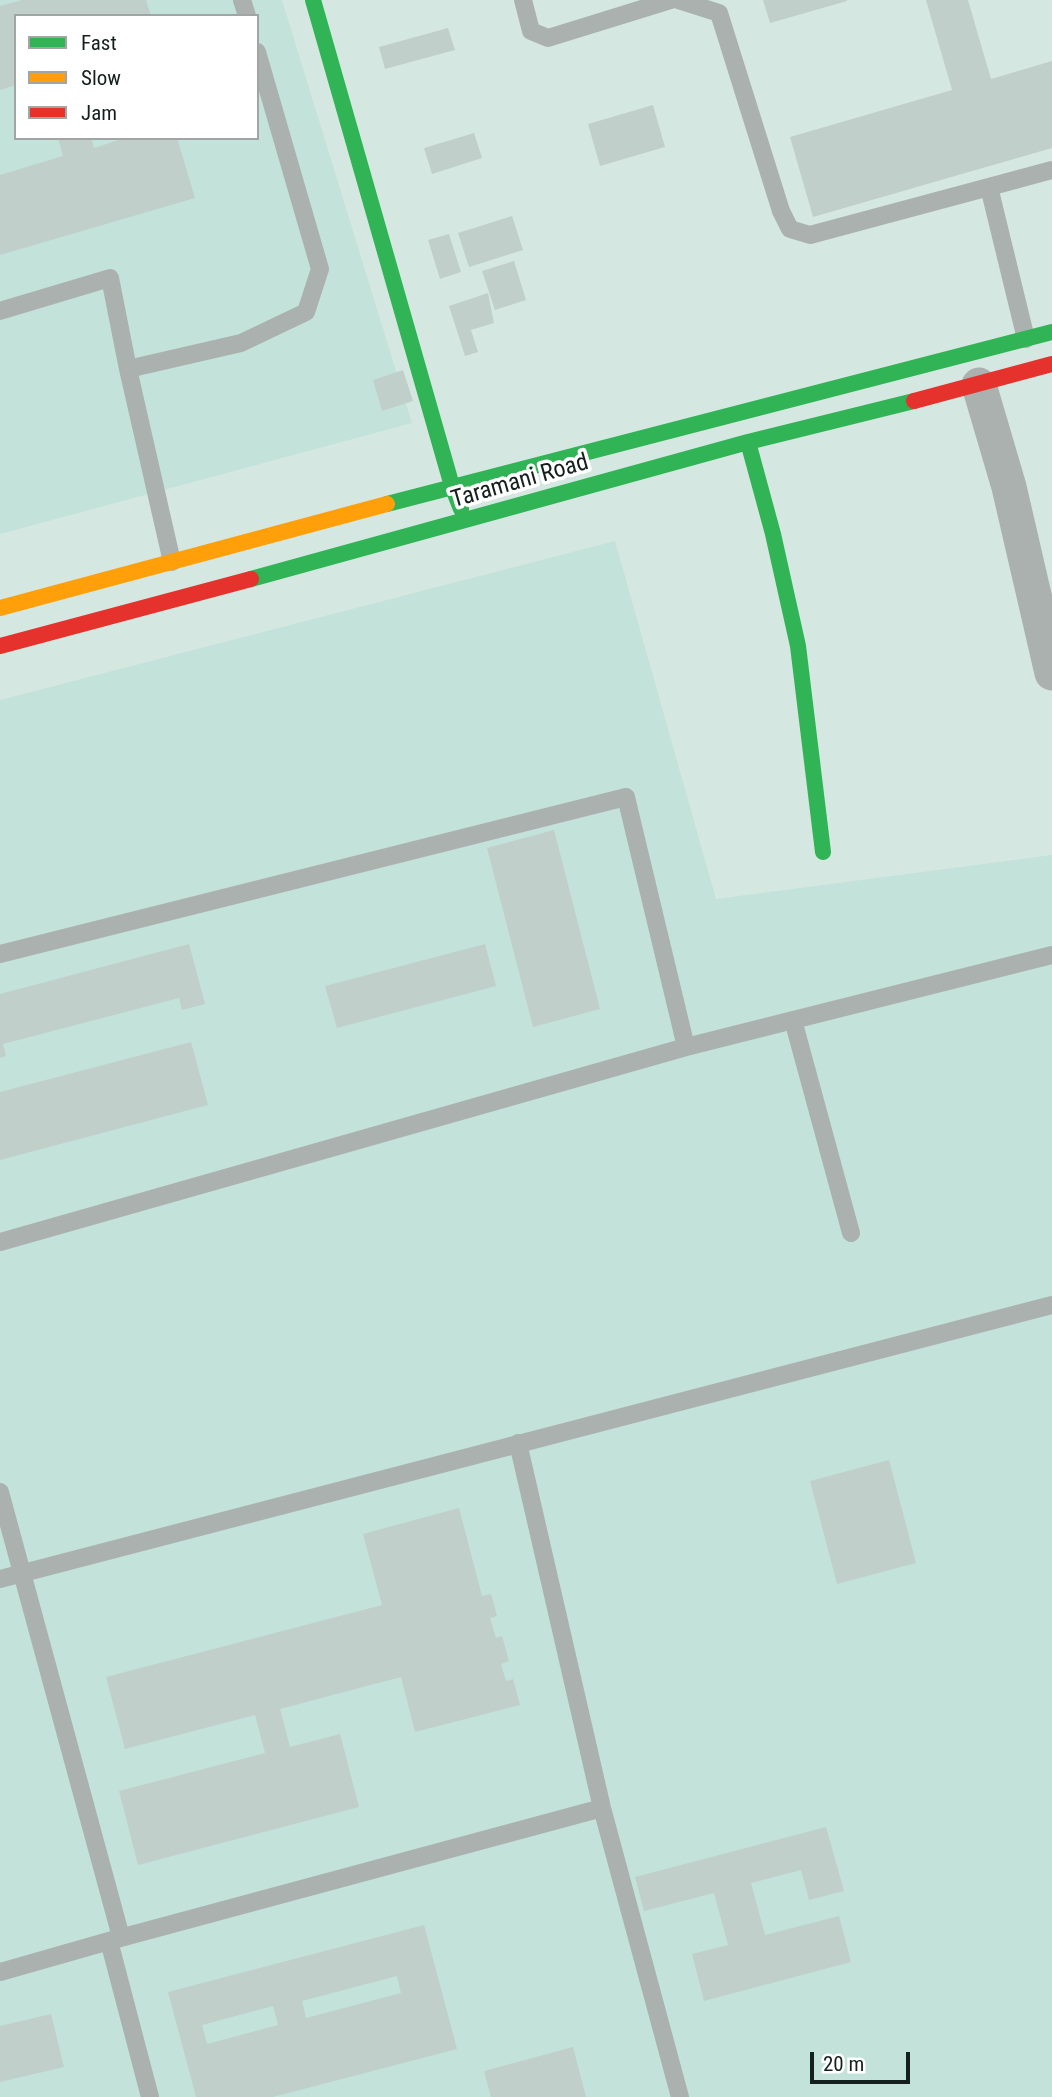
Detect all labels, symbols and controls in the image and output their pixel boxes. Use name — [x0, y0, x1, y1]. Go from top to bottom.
legend — [14, 14, 259, 140]
text: Fast — [81, 31, 117, 55]
text: Slow — [81, 66, 121, 90]
text: Jam — [81, 101, 117, 125]
street label: Taramani Road — [448, 449, 592, 515]
scale bar — [814, 2038, 914, 2082]
text: 20 m — [823, 2052, 864, 2076]

